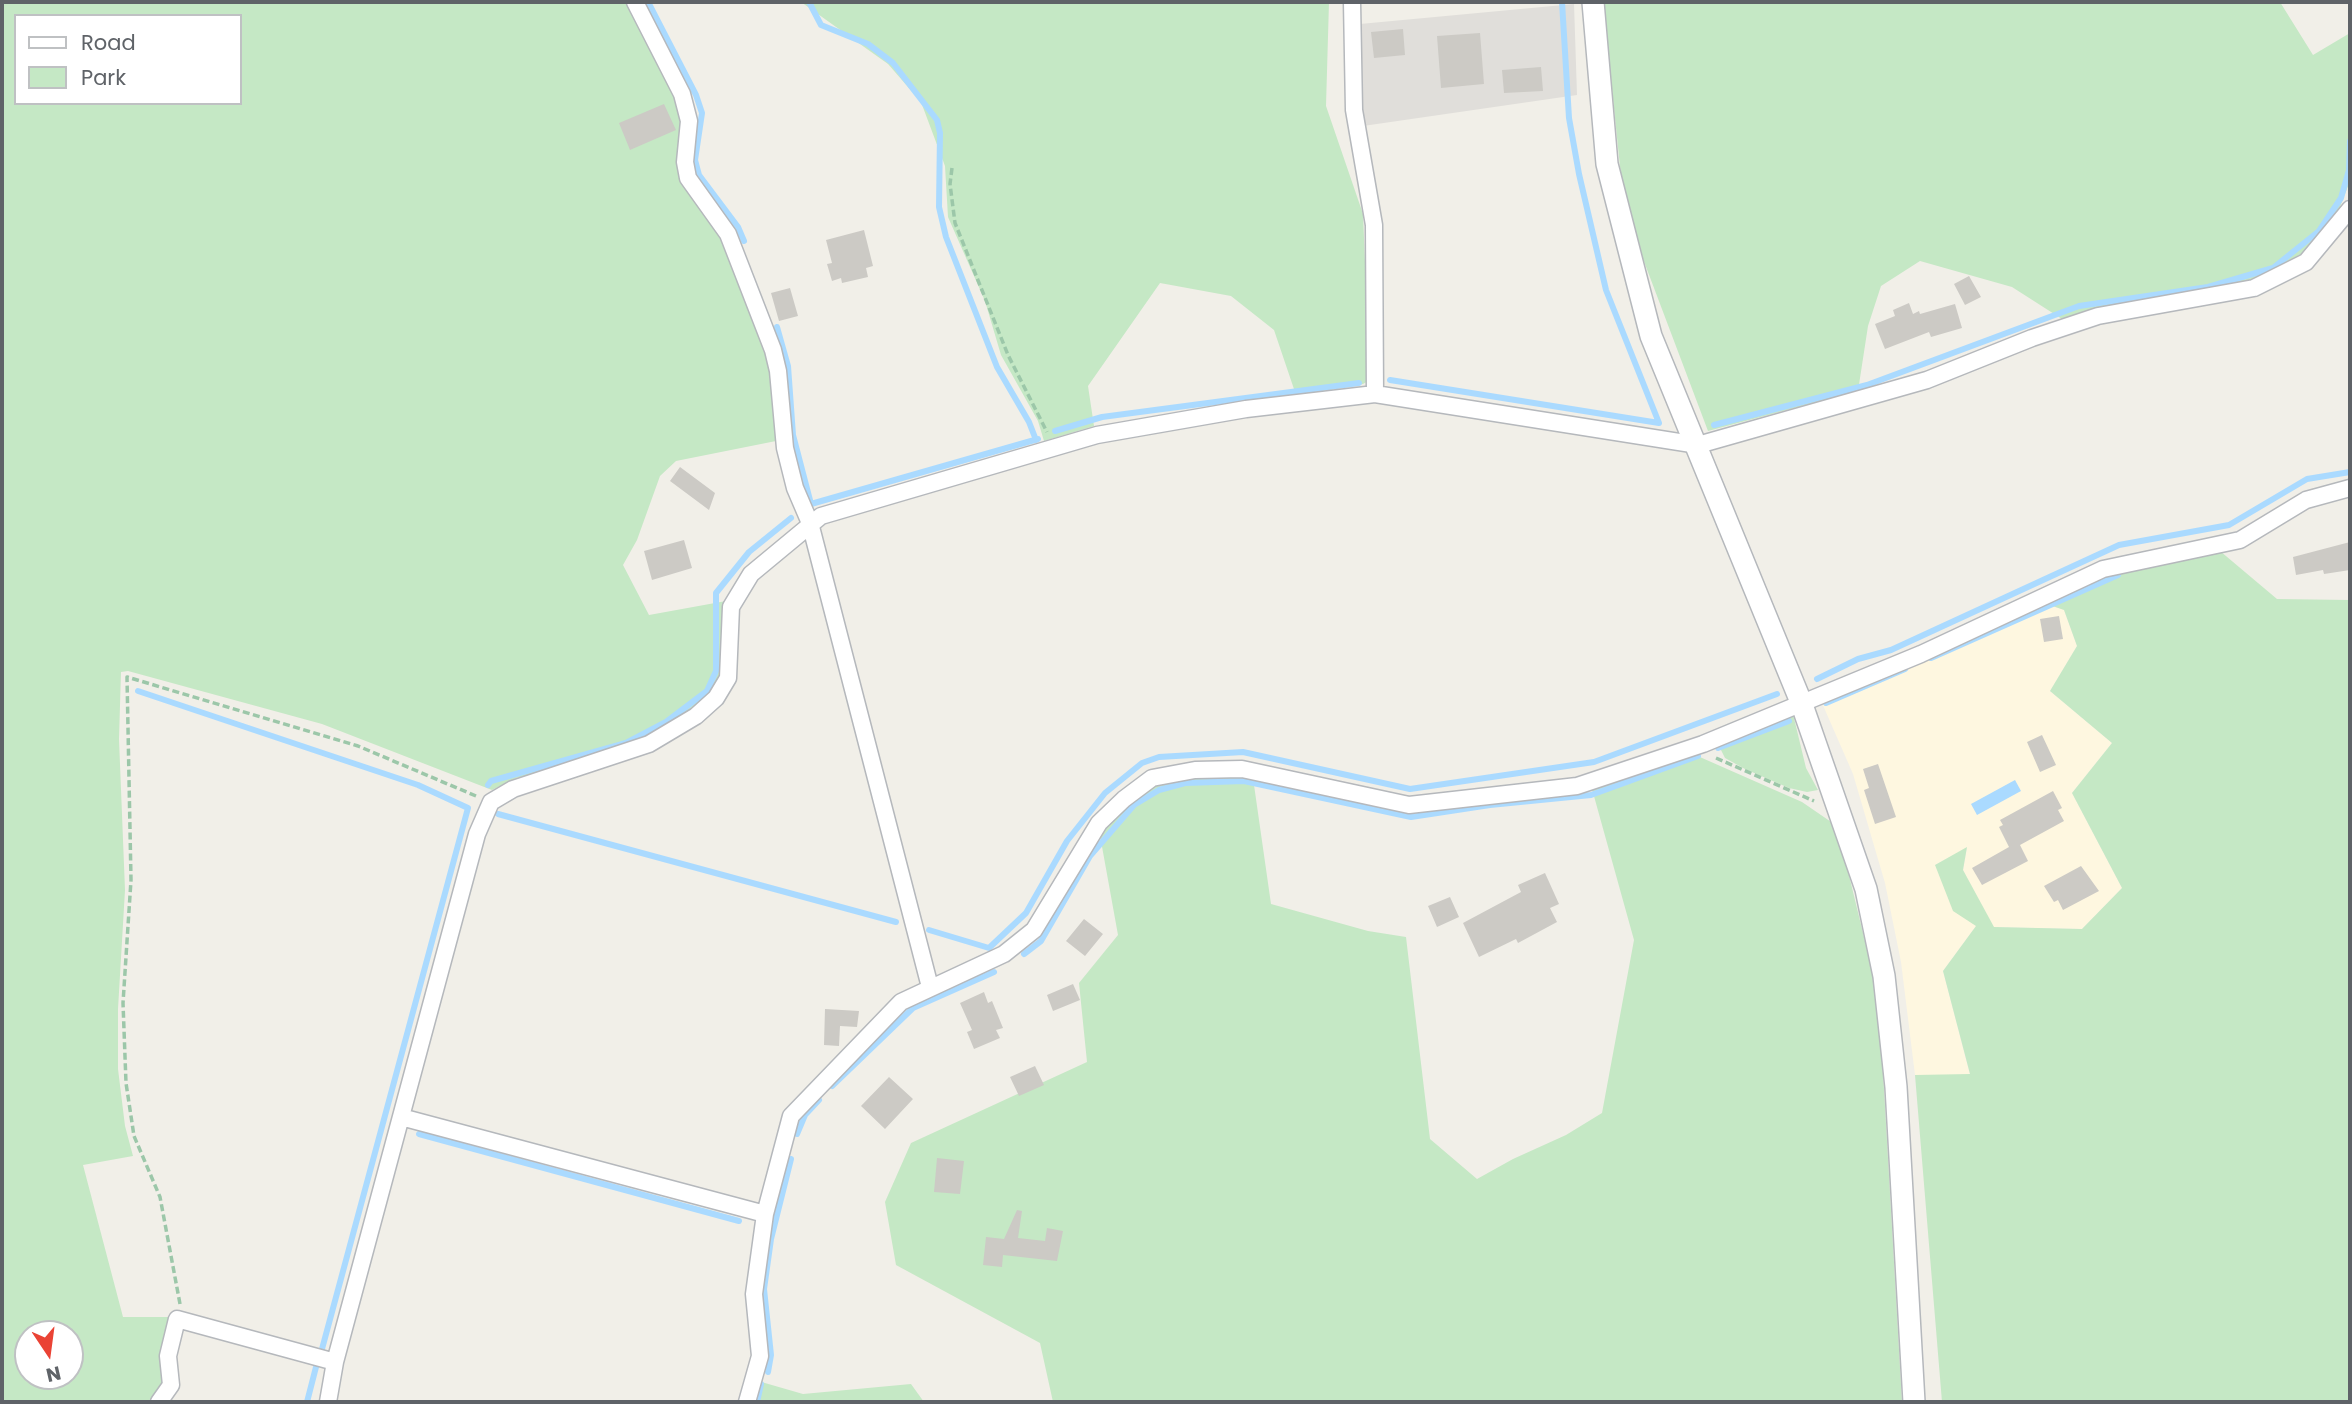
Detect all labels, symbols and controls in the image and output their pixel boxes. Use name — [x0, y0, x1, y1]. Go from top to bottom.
legend — [14, 14, 242, 105]
text: Road — [81, 28, 136, 57]
text: Park — [81, 63, 126, 92]
north arrow — [14, 1320, 84, 1390]
text: N — [43, 1359, 63, 1389]

